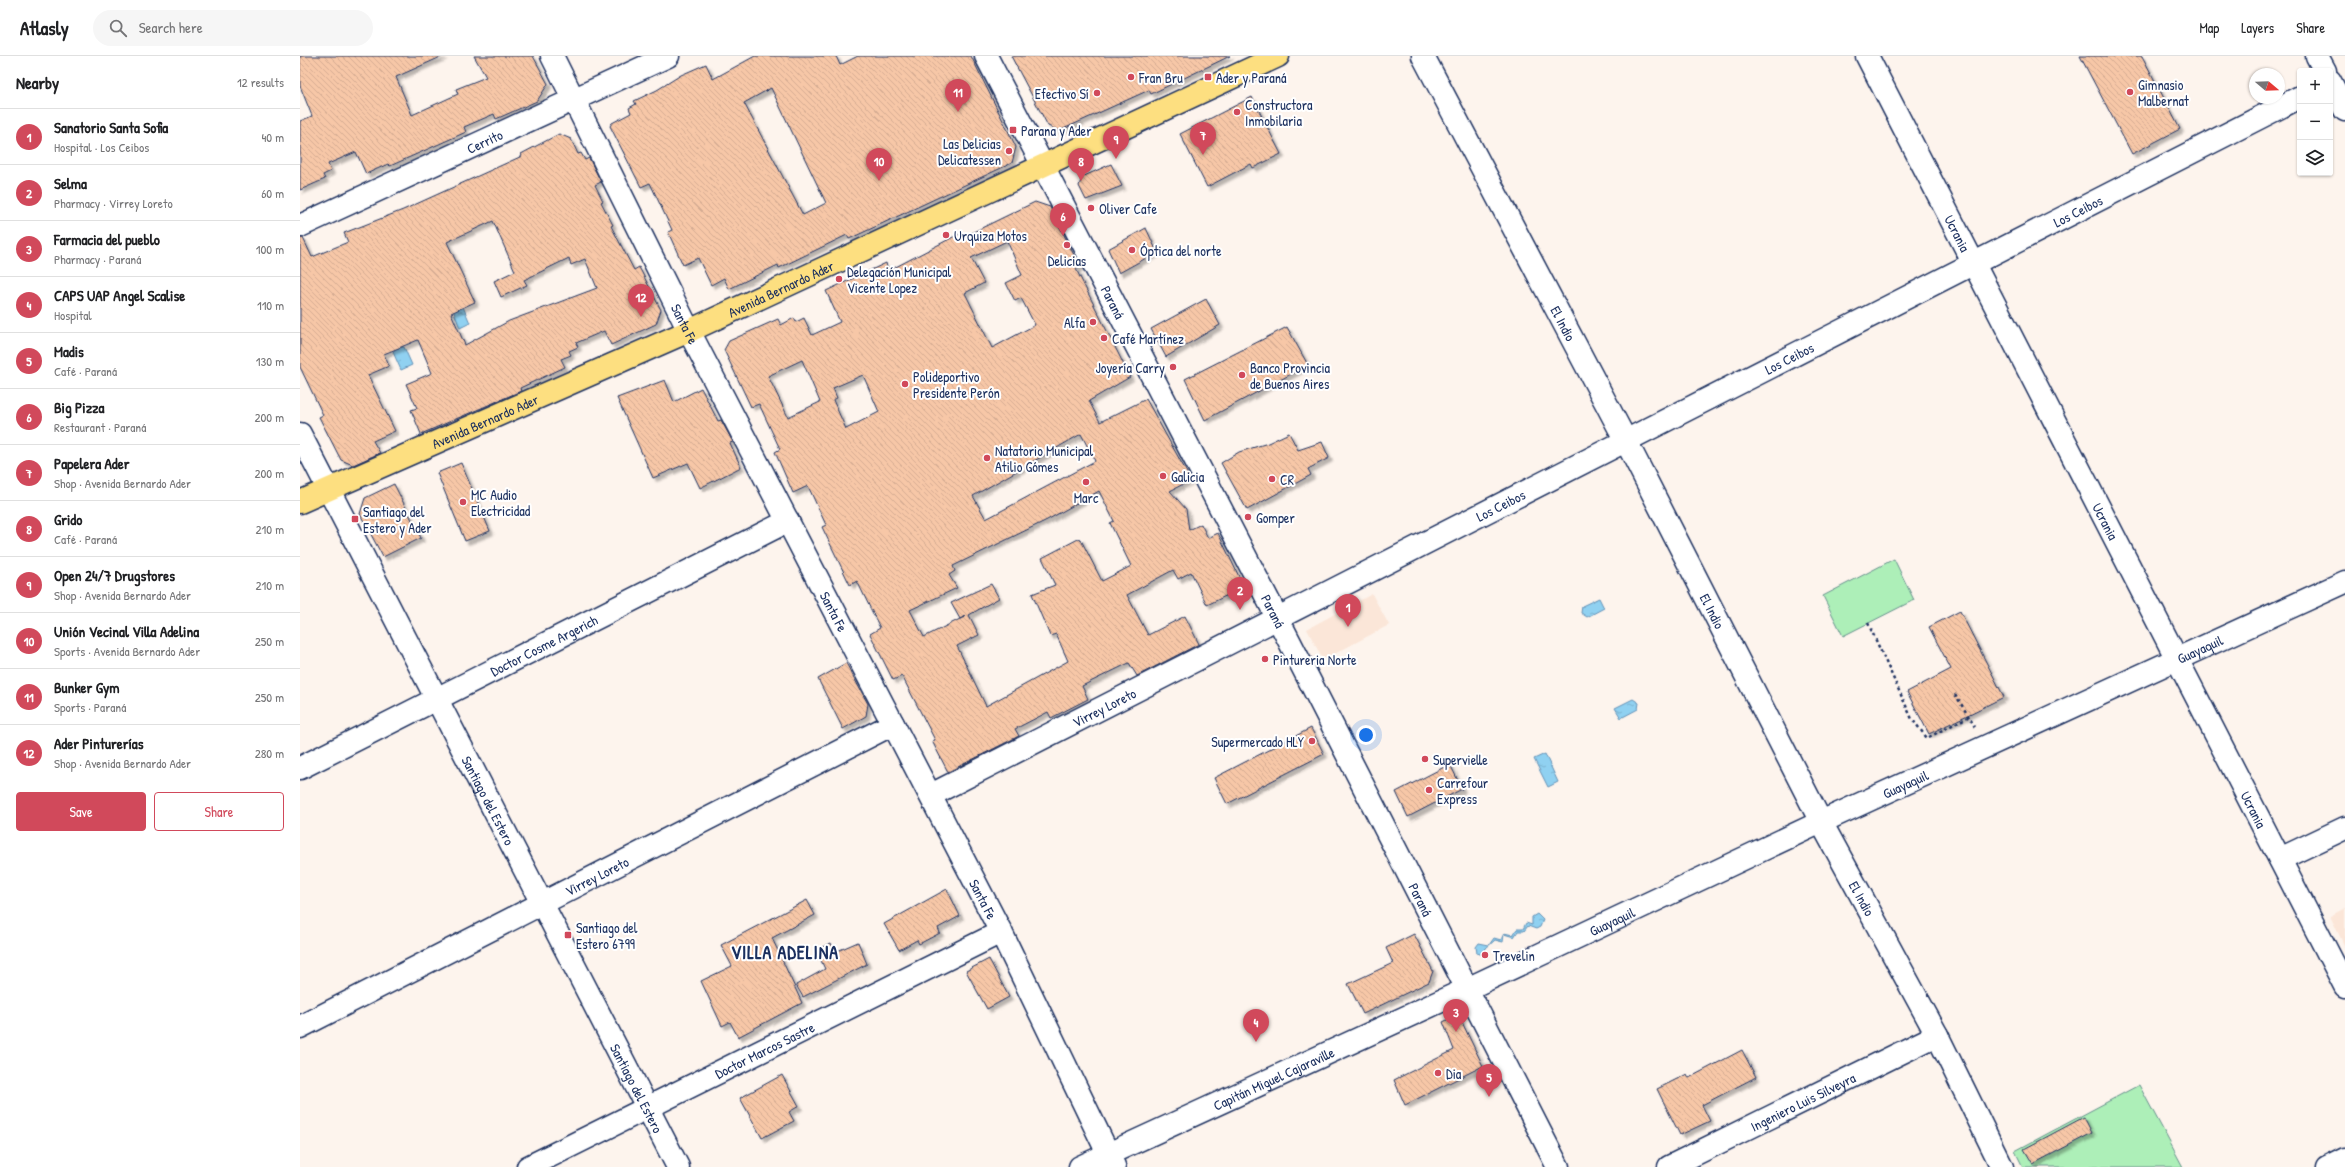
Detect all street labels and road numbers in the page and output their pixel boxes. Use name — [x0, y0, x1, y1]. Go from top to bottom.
street label: Cerrito — [463, 124, 506, 157]
street label: Los Ceibos — [2050, 190, 2105, 231]
street label: Ucrania — [1941, 211, 1976, 255]
street label: Avenida Bernardo Ader — [725, 255, 837, 321]
street label: Paraná — [1097, 282, 1130, 322]
street label: Santa Fe — [667, 300, 704, 347]
street label: El Indio — [1547, 302, 1581, 344]
street label: Los Ceibos — [1761, 337, 1817, 378]
street label: Avenida Bernardo Ader — [429, 389, 542, 452]
street label: Los Ceibos — [1472, 484, 1528, 525]
street label: Ucrania — [2089, 499, 2124, 543]
street label: Santa Fe — [816, 588, 853, 635]
street label: El Indio — [1696, 590, 1730, 632]
street label: Paraná — [1257, 591, 1290, 631]
street label: Doctor Cosme Argerich — [487, 610, 601, 680]
street label: Guayaquil — [2174, 630, 2226, 667]
street label: Virrey Loreto — [1069, 683, 1139, 731]
street label: Santiago del Estero — [458, 752, 520, 848]
street label: Guayaquil — [1879, 765, 1931, 802]
street label: Ucrania — [2237, 788, 2272, 831]
street label: Virrey Loreto — [562, 851, 632, 900]
street label: Santa Fe — [966, 876, 1002, 922]
street label: El Indio — [1845, 877, 1880, 919]
street label: Paraná — [1405, 879, 1438, 920]
street label: Guayaquil — [1586, 902, 1638, 940]
street label: Doctor Marcos Sastre — [711, 1017, 818, 1082]
street label: Santiago del Estero — [606, 1040, 668, 1136]
street label: Capitán Miguel Cajaraville — [1210, 1042, 1338, 1114]
street label: Ingeniero Luis Silveyra — [1747, 1067, 1859, 1135]

